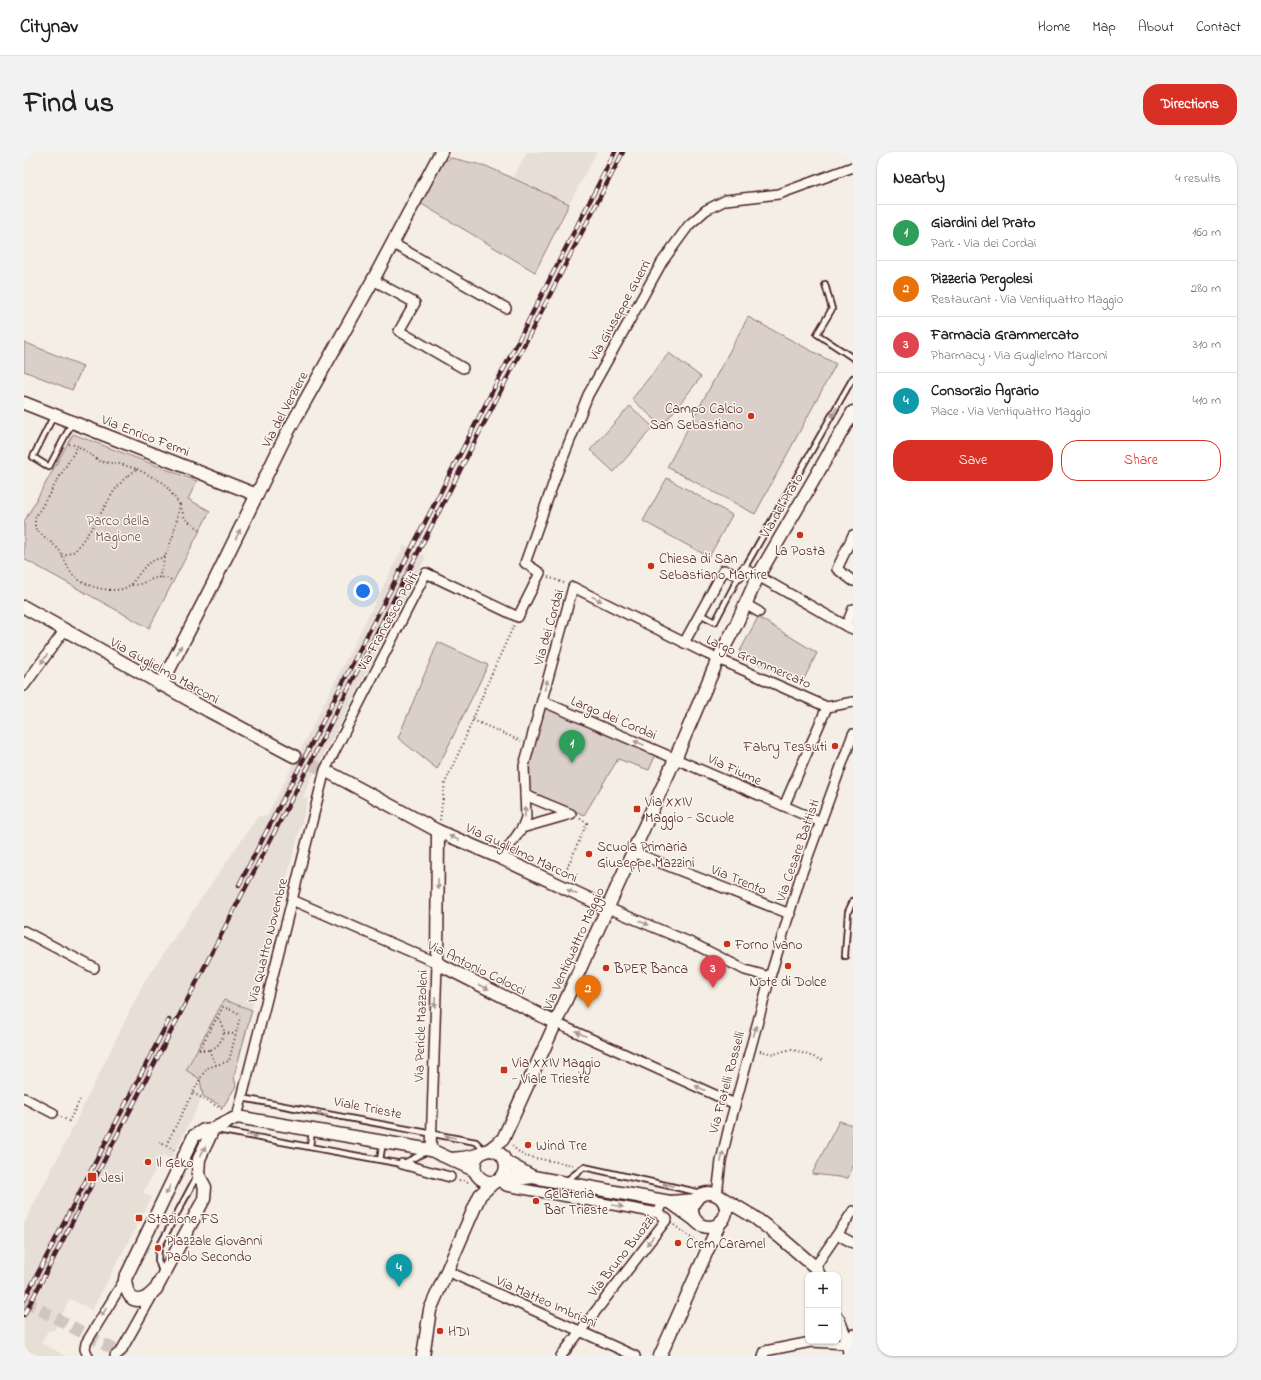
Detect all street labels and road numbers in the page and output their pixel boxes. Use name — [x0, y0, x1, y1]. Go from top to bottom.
street label: Via Giuseppe Guerri — [583, 256, 657, 366]
street label: Via del Verziere — [256, 367, 314, 452]
street label: Via Enrico Fermi — [97, 410, 193, 463]
street label: Via del Prato — [755, 469, 809, 543]
street label: Via Francesco Politi — [352, 568, 424, 676]
street label: Via dei Cordai — [528, 587, 570, 669]
street label: Largo Grammercato — [702, 630, 814, 696]
street label: Via Guglielmo Marconi — [105, 632, 223, 711]
street label: Largo dei Cordai — [567, 691, 660, 747]
street label: Via Fiume — [703, 749, 766, 792]
street label: Via Cesare Battisti — [771, 797, 826, 905]
street label: Via Guglielmo Marconi — [460, 818, 581, 890]
street label: Via Trento — [707, 859, 769, 901]
street label: Via Quattro Novembre — [243, 875, 294, 1006]
street label: Via Ventiquattro Maggio — [537, 884, 612, 1015]
street label: Via Antonio Colocci — [422, 935, 529, 1001]
street label: Via Pericle Mazzoleni — [409, 970, 434, 1084]
street label: Via Fratelli Rosselli — [703, 1029, 751, 1137]
street label: Viale Trieste — [331, 1091, 404, 1125]
street label: Via Bruno Buozzi — [583, 1210, 661, 1302]
street label: Via Matteo Imbriani — [492, 1270, 600, 1334]

